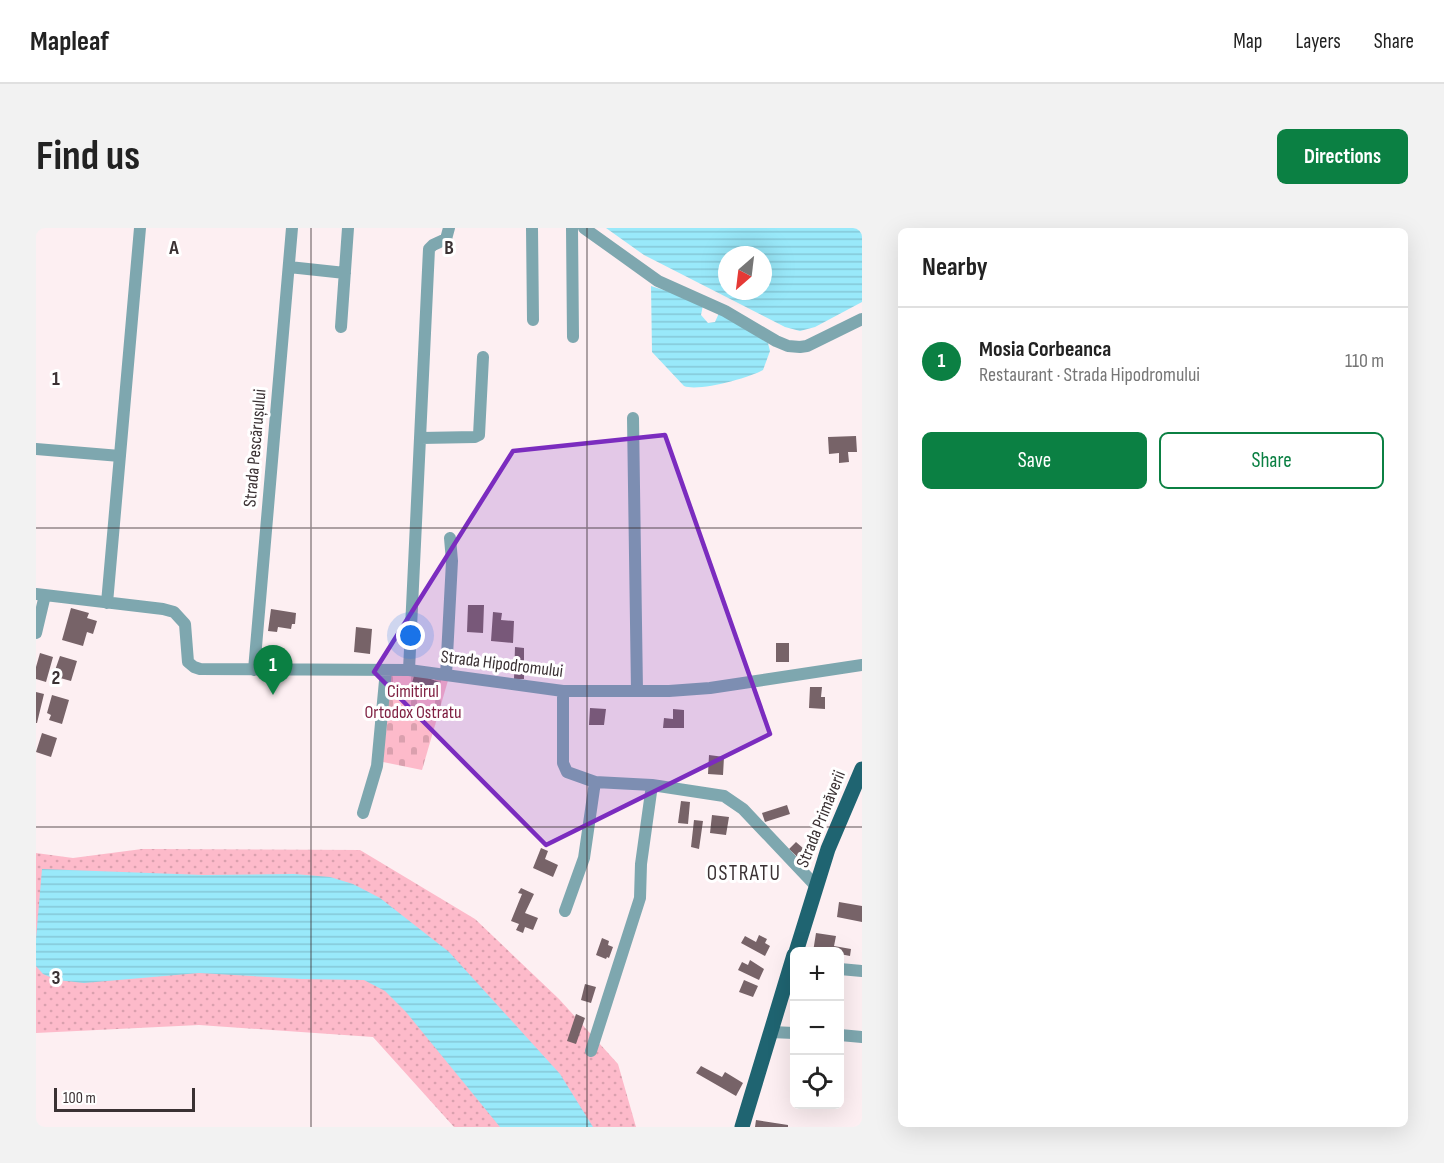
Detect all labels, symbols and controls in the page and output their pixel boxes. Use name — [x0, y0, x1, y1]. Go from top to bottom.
text: Mapleaf — [30, 25, 109, 58]
text: Map — [1233, 29, 1262, 54]
text: Layers — [1295, 29, 1341, 54]
text: Share — [1374, 29, 1414, 54]
button: Directions — [1277, 129, 1408, 184]
text: Find us — [36, 131, 140, 182]
text: A — [168, 236, 179, 260]
text: B — [444, 236, 454, 260]
north arrow — [718, 246, 772, 300]
text: Nearby — [922, 252, 988, 283]
text: Mosia Corbeanca — [979, 336, 1111, 363]
text: 1 — [938, 349, 945, 373]
text: 110 m — [1345, 349, 1384, 373]
text: Restaurant · Strada Hipodromului — [979, 363, 1200, 387]
text: 1 — [52, 367, 60, 391]
street label: Strada Pescărușului — [239, 388, 271, 508]
button: Save — [922, 432, 1147, 489]
button: Share — [1159, 432, 1384, 489]
your location — [396, 621, 425, 650]
pin: 1 — [254, 646, 292, 695]
street label: Strada Hipodromului — [440, 646, 564, 682]
text: 2 — [52, 666, 60, 690]
park label: Cimitirul Ortodox Ostratu — [364, 681, 462, 723]
street label: Strada Primăverii — [792, 767, 850, 871]
district label: OSTRATU — [707, 861, 781, 886]
map controls — [790, 947, 844, 1109]
button: + — [790, 947, 844, 1001]
text: 3 — [52, 966, 61, 990]
button: − — [790, 1001, 844, 1055]
button: locate — [790, 1055, 844, 1109]
scale bar — [54, 1085, 195, 1112]
text: 100 m — [63, 1089, 96, 1108]

